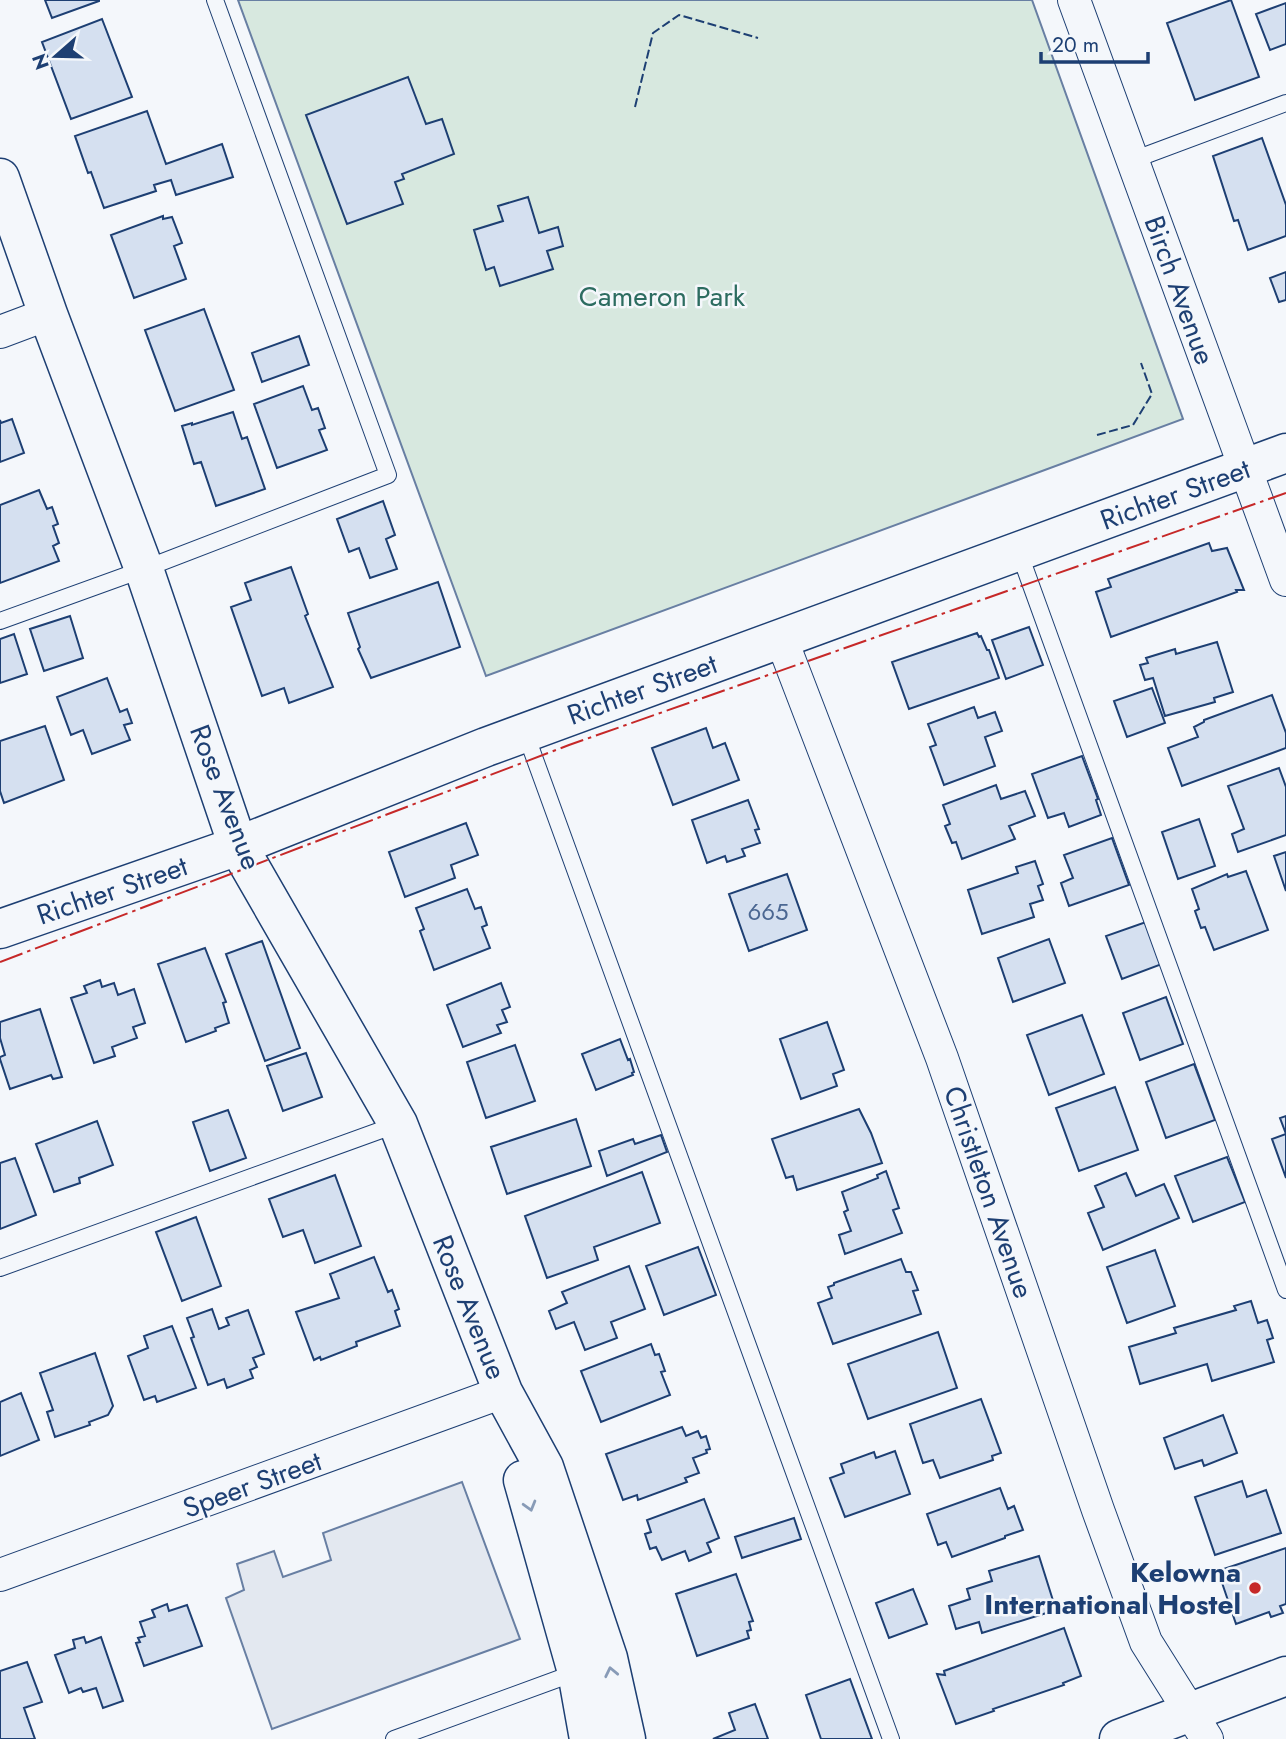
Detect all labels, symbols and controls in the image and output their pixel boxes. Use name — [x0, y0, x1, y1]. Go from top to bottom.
north arrow — [21, 21, 91, 91]
scale bar — [1041, 21, 1148, 65]
text: 20 m — [1052, 30, 1099, 60]
text: N — [25, 50, 56, 73]
street label: Birch Avenue — [1134, 210, 1225, 370]
park label: Cameron Park — [579, 276, 746, 317]
street label: Richter Street — [1094, 448, 1256, 541]
street label: Richter Street — [561, 643, 723, 736]
street label: Rose Avenue — [179, 719, 272, 876]
street label: Richter Street — [31, 845, 193, 935]
house number: 665 — [747, 894, 789, 929]
street label: Christleton Avenue — [933, 1081, 1044, 1304]
street label: Rose Avenue — [422, 1229, 517, 1385]
street label: Speer Street — [177, 1440, 328, 1529]
one-way arrow — [522, 1500, 537, 1512]
place label: Kelowna International Hostel — [984, 1552, 1241, 1625]
marker: Kelowna International Hostel — [1247, 1580, 1263, 1596]
one-way arrow — [605, 1666, 620, 1678]

